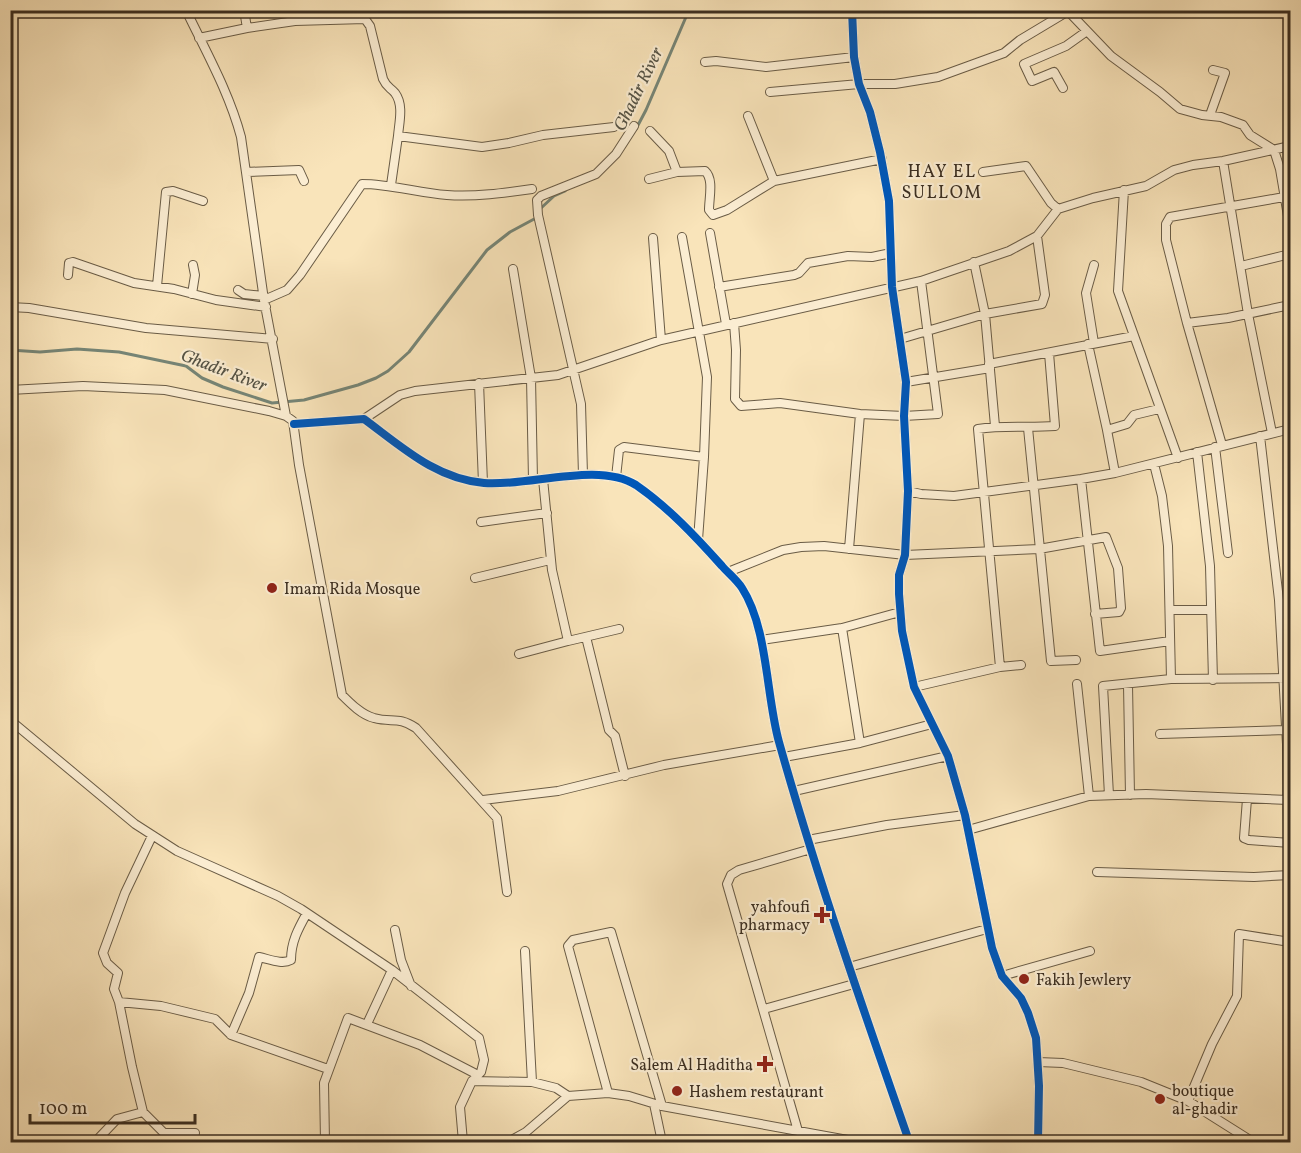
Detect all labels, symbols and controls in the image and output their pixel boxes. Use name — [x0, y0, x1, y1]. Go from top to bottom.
water label: Ghadir River — [608, 43, 670, 136]
district label: HAY EL SULLOM — [901, 160, 983, 206]
water label: Ghadir River — [177, 344, 270, 399]
place label: Imam Rida Mosque — [284, 579, 420, 601]
marker: Imam Rida Mosque — [265, 581, 279, 595]
place label: yahfoufi pharmacy — [739, 897, 810, 937]
marker: yahfoufi pharmacy — [815, 908, 829, 922]
place label: Fakih Jewlery — [1036, 970, 1132, 992]
marker: Fakih Jewlery — [1017, 972, 1031, 986]
place label: Salem Al Haditha — [630, 1055, 753, 1077]
marker: Salem Al Haditha — [758, 1057, 772, 1071]
place label: boutique al-ghadir — [1172, 1081, 1238, 1121]
place label: Hashem restaurant — [689, 1082, 824, 1104]
marker: Hashem restaurant — [670, 1084, 684, 1098]
scale bar — [30, 1087, 195, 1125]
marker: boutique al-ghadir — [1153, 1092, 1167, 1106]
text: 100 m — [39, 1097, 88, 1122]

